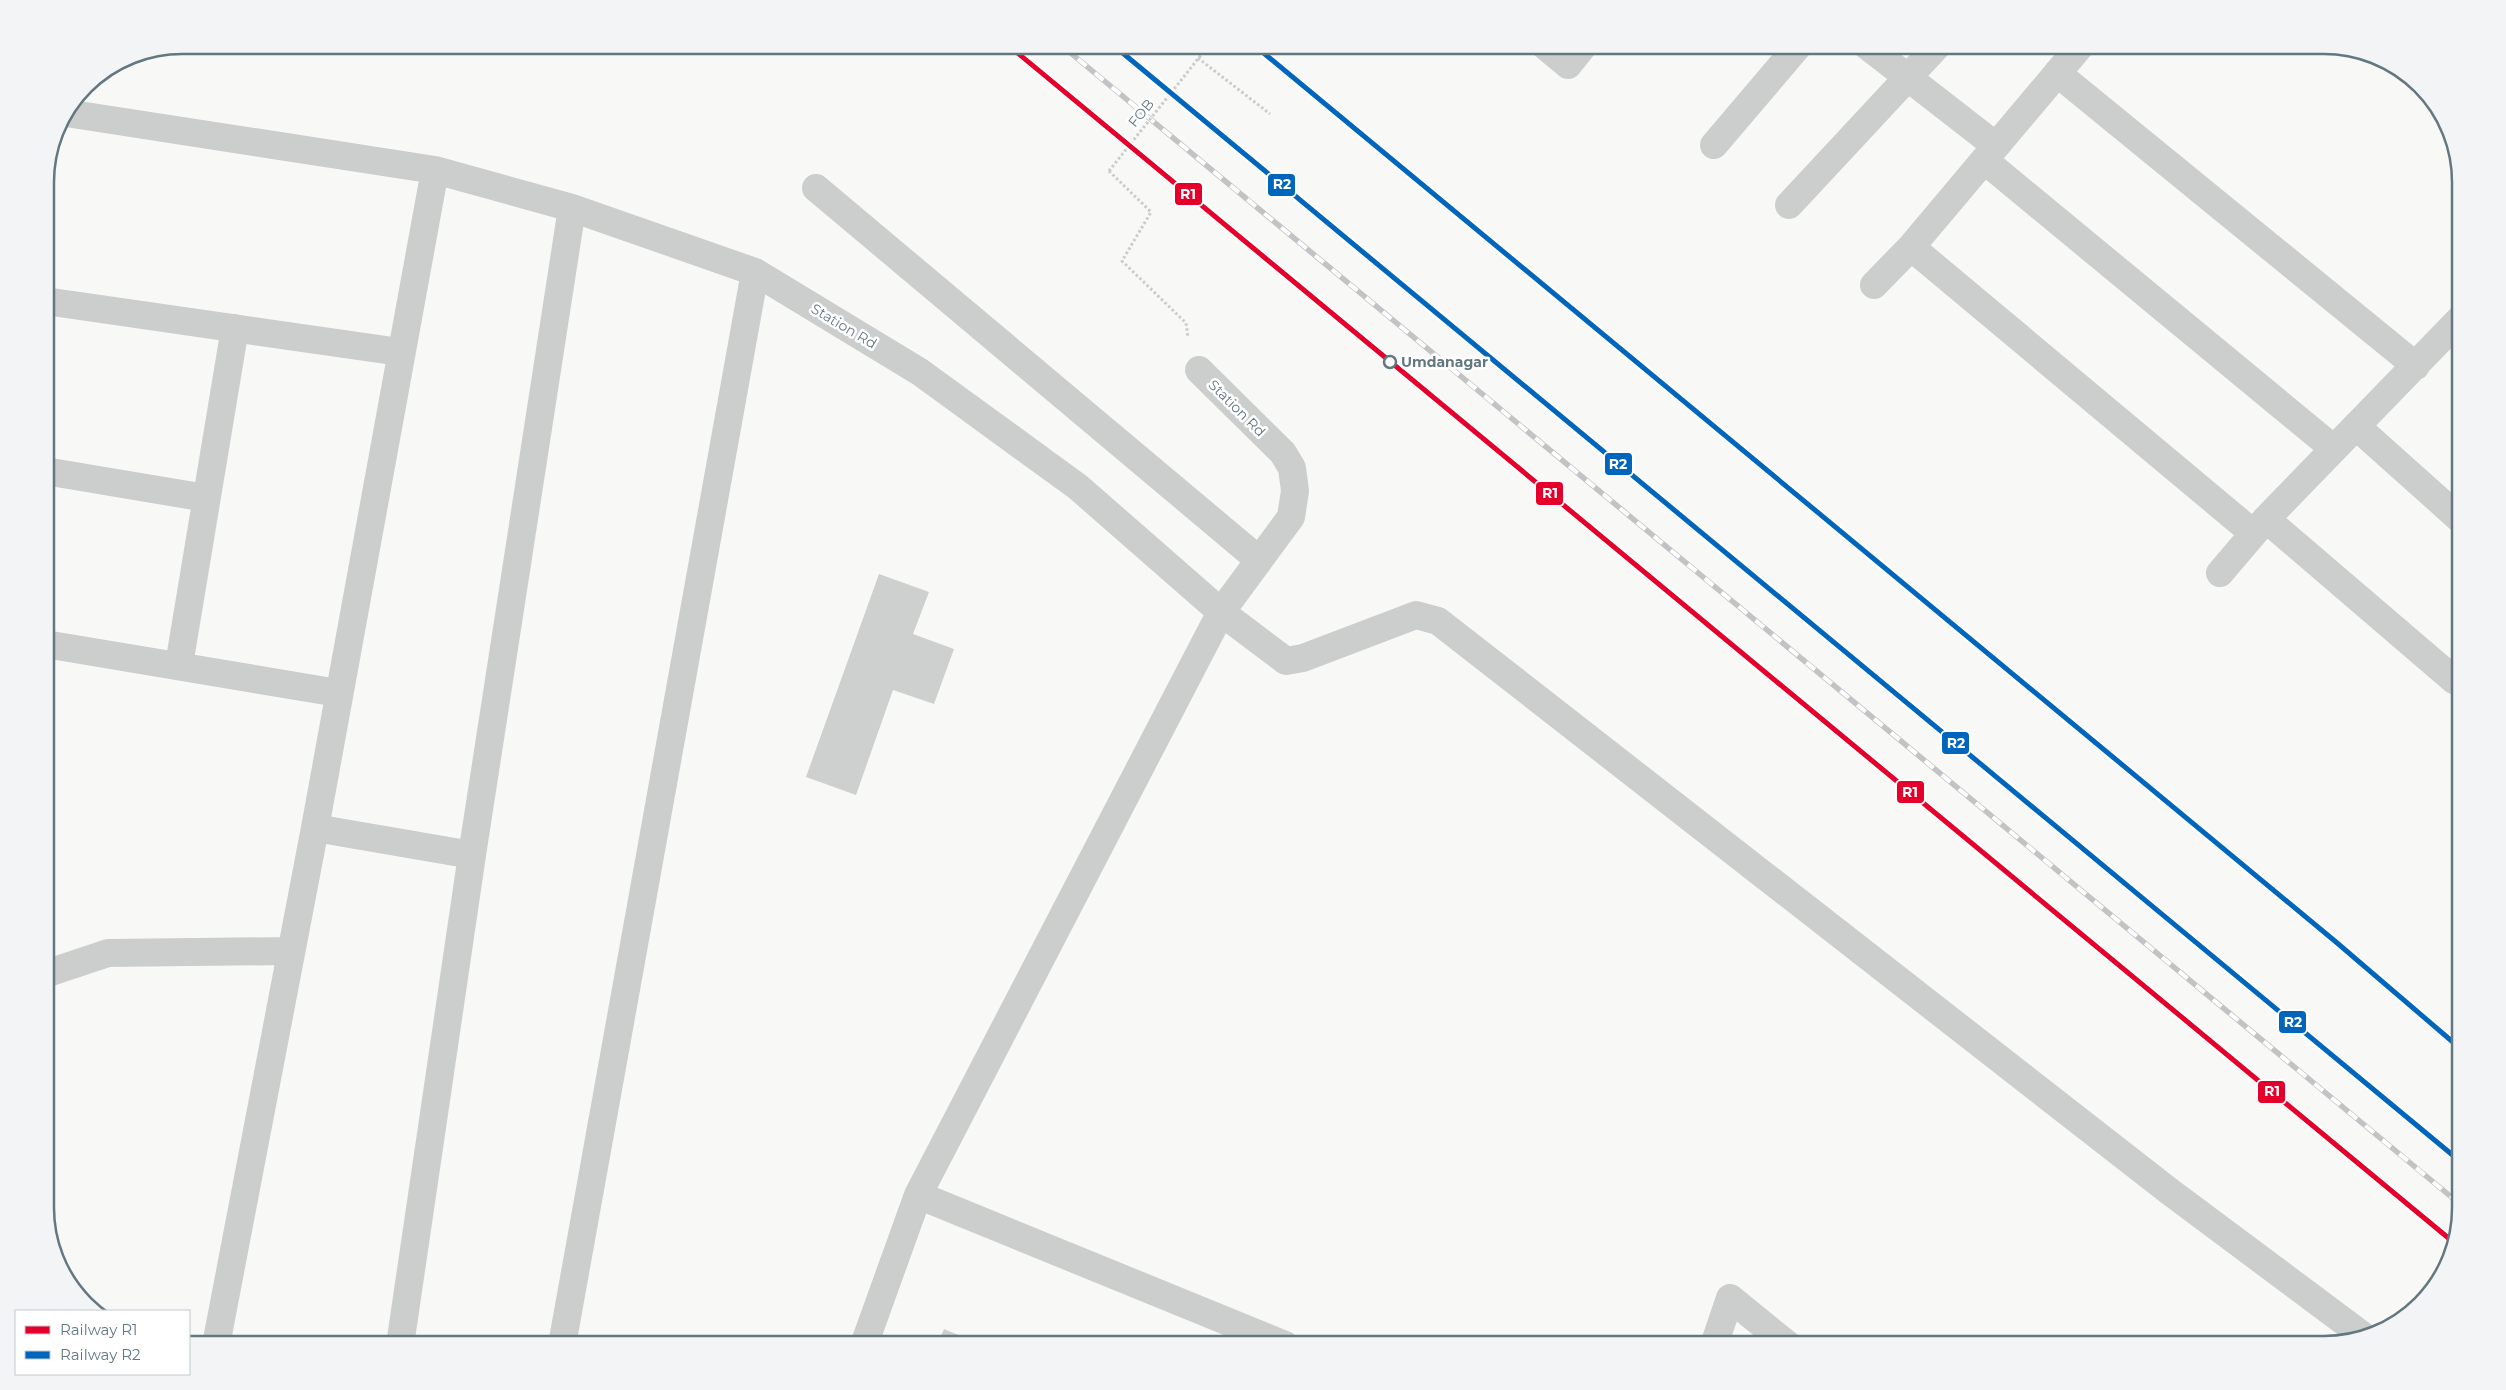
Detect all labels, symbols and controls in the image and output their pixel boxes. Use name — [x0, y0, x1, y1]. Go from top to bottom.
street label: FOB — [1124, 95, 1158, 131]
line badge: R2 — [1267, 173, 1296, 197]
text: R2 — [1273, 175, 1291, 193]
line badge: R1 — [1174, 182, 1203, 206]
text: R1 — [1180, 185, 1196, 203]
street label: Station Rd — [808, 299, 880, 353]
place label: Umdanagar — [1401, 353, 1488, 371]
marker: Umdanagar — [1383, 355, 1397, 369]
street label: Station Rd — [1205, 376, 1269, 440]
line badge: R2 — [1604, 452, 1633, 476]
text: R2 — [1609, 455, 1627, 473]
line badge: R1 — [1535, 481, 1564, 506]
text: R1 — [1542, 484, 1558, 502]
line badge: R2 — [1941, 731, 1970, 755]
text: R2 — [1947, 734, 1965, 752]
line badge: R1 — [1896, 780, 1925, 804]
text: R1 — [1902, 783, 1918, 801]
line badge: R2 — [2278, 1010, 2307, 1034]
text: R2 — [2284, 1013, 2302, 1031]
line badge: R1 — [2257, 1080, 2286, 1104]
text: R1 — [2264, 1082, 2280, 1100]
legend — [15, 1310, 190, 1375]
text: Railway R1 — [60, 1320, 137, 1339]
text: Railway R2 — [60, 1345, 141, 1364]

